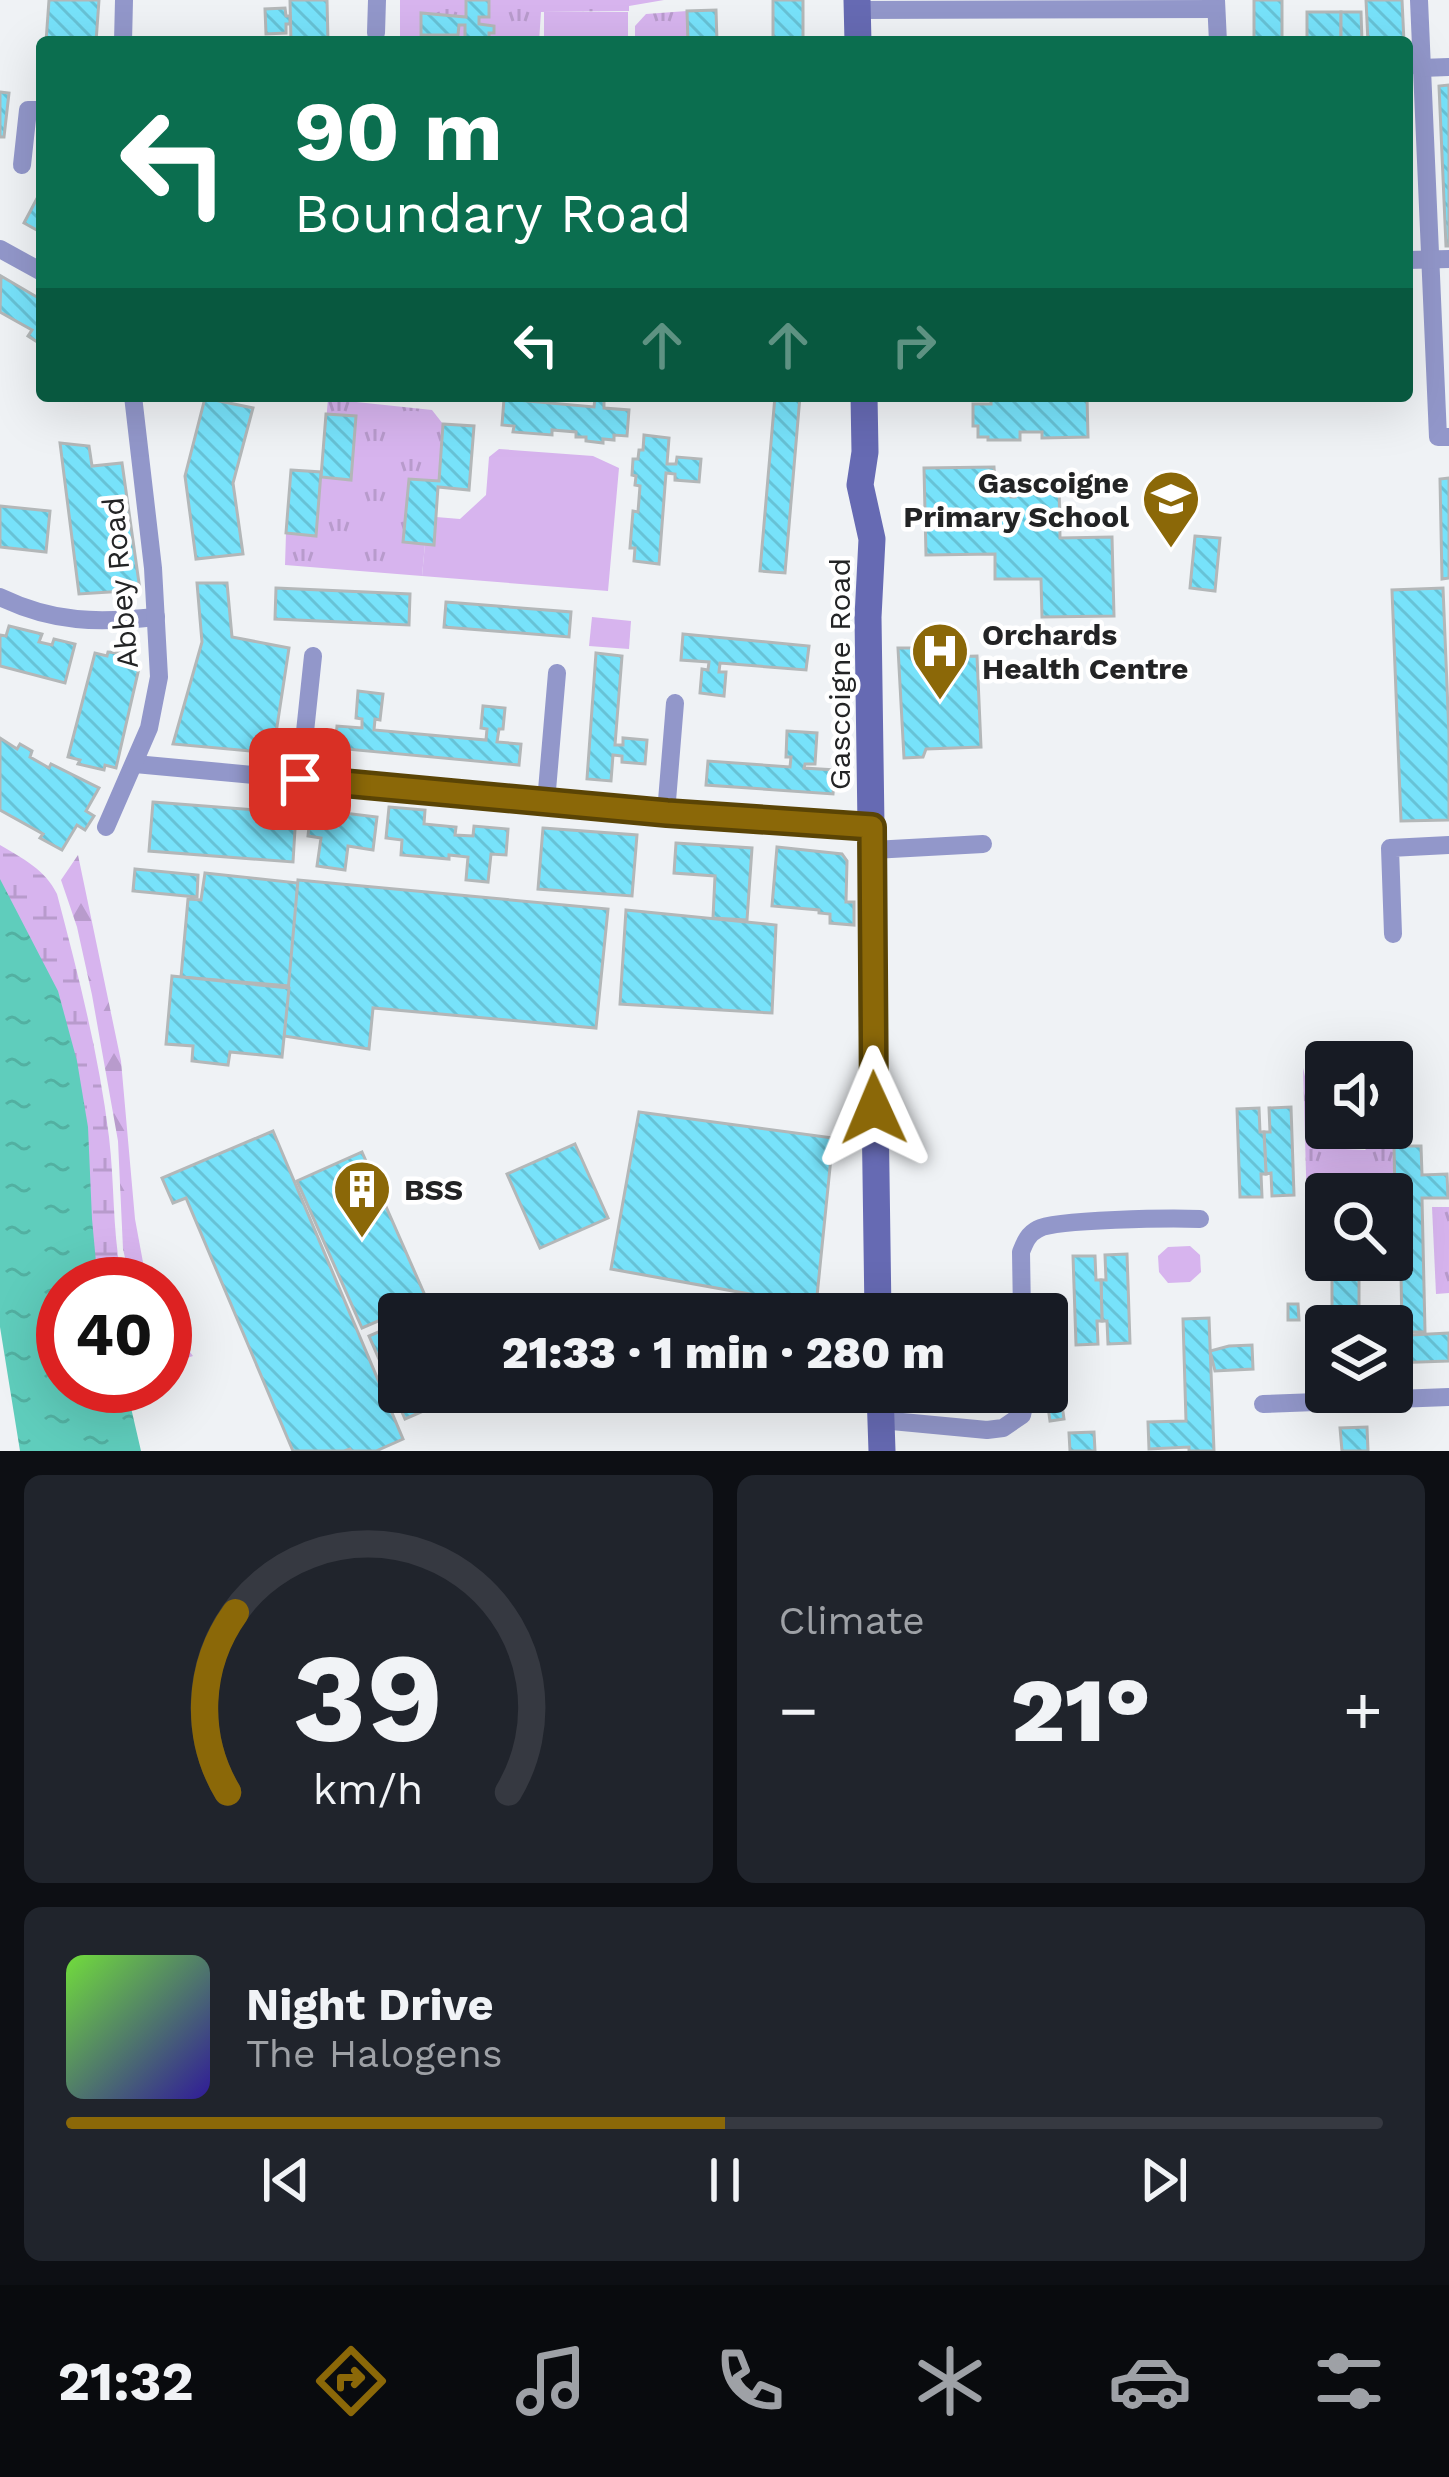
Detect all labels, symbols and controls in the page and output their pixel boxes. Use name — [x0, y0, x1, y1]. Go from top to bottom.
text: 90 m — [294, 82, 503, 180]
icon: left — [96, 84, 252, 240]
text: Boundary Road — [294, 182, 692, 245]
icon: left — [503, 312, 569, 378]
icon: ahead — [629, 312, 695, 378]
icon: ahead — [755, 312, 821, 378]
icon: right — [881, 312, 947, 378]
place label: Gascoigne Primary School — [903, 465, 1129, 534]
school or university icon: Gascoigne Primary School — [1140, 468, 1202, 550]
street label: Abbey Road — [95, 496, 145, 670]
street label: Gascoigne Road — [822, 558, 857, 790]
place label: Orchards Health Centre — [982, 617, 1188, 686]
hospital icon: Orchards Health Centre — [909, 620, 971, 702]
pin — [249, 728, 351, 830]
icon: arrive — [267, 746, 333, 812]
map controls — [1305, 1041, 1413, 1413]
button: sound — [1305, 1041, 1413, 1149]
position arrow — [811, 1045, 937, 1171]
building icon: BSS — [331, 1158, 393, 1240]
place label: BSS — [404, 1172, 463, 1207]
button: search — [1305, 1173, 1413, 1281]
speed limit sign: 40 — [36, 1257, 192, 1413]
button: layers — [1305, 1305, 1413, 1413]
text: 21:33 · 1 min · 280 m — [501, 1326, 945, 1379]
text: Climate — [779, 1598, 925, 1643]
text: 39 — [293, 1625, 444, 1771]
text: 21° — [1011, 1657, 1151, 1763]
text: − — [779, 1672, 818, 1749]
text: + — [1343, 1672, 1383, 1749]
text: km/h — [313, 1764, 423, 1814]
text: Night Drive — [246, 1978, 494, 2031]
text: The Halogens — [246, 2031, 502, 2076]
icon: previous — [253, 2147, 319, 2213]
icon: pause — [692, 2147, 758, 2213]
icon: next — [1131, 2147, 1197, 2213]
icon: directions — [309, 2339, 393, 2423]
icon: music — [509, 2339, 593, 2423]
icon: phone — [708, 2339, 792, 2423]
icon: climate — [908, 2339, 992, 2423]
icon: car — [1108, 2339, 1192, 2423]
icon: filters — [1307, 2339, 1391, 2423]
text: 21:32 — [58, 2350, 194, 2413]

